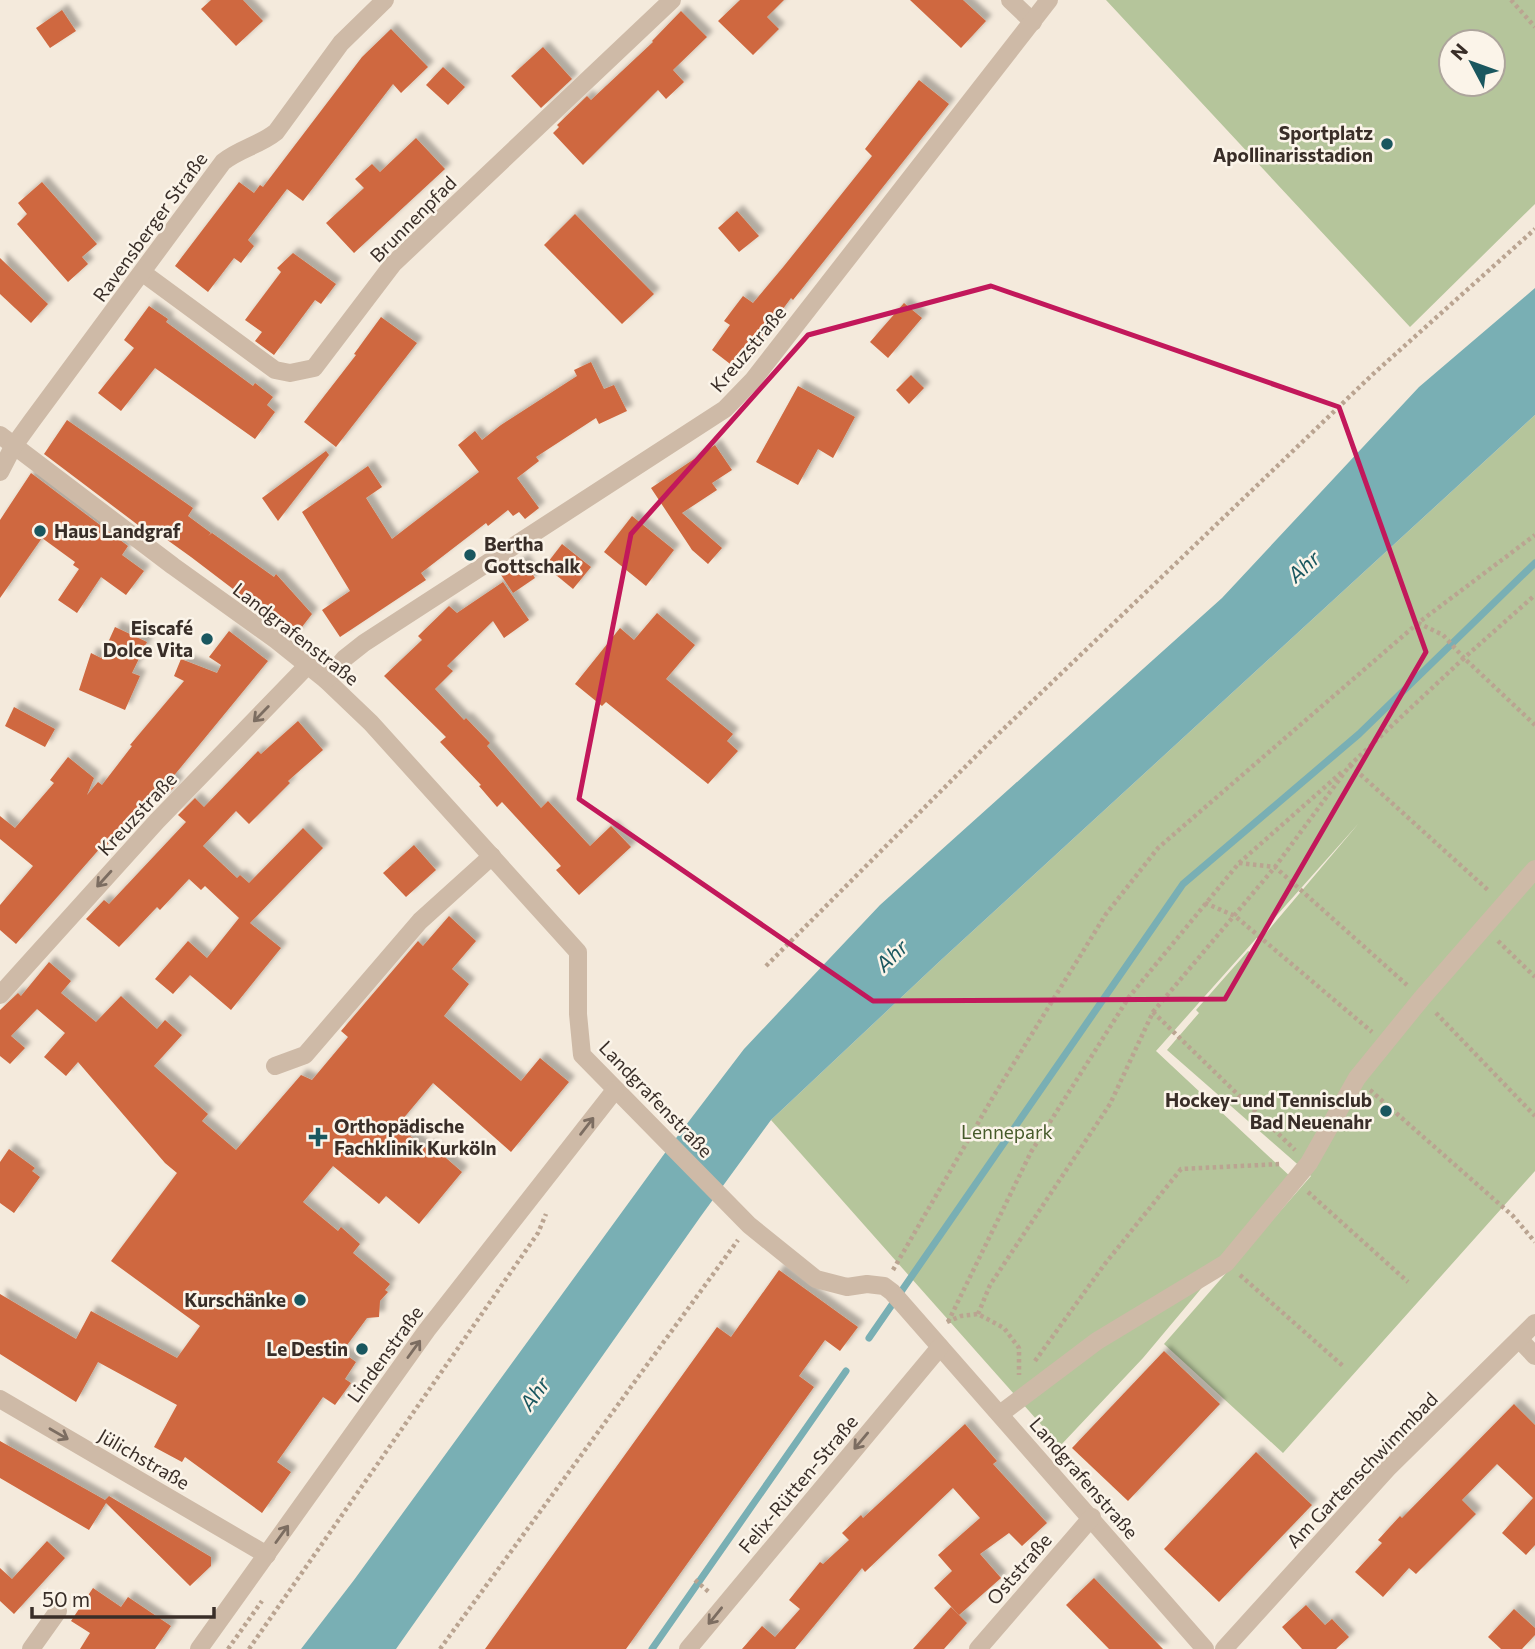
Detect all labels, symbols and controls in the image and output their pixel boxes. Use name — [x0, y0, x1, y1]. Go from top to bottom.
north arrow — [1437, 28, 1507, 98]
text: N — [1445, 39, 1472, 64]
place label: Sportplatz Apollinarisstadion — [1213, 121, 1373, 166]
marker: Sportplatz Apollinarisstadion — [1379, 136, 1395, 152]
street label: Ravensberger Straße — [88, 147, 212, 306]
street label: Brunnenpfad — [365, 171, 461, 267]
street label: Kreuzstraße — [705, 301, 790, 396]
place label: Haus Landgraf — [54, 519, 181, 542]
marker: Haus Landgraf — [32, 523, 48, 539]
place label: Bertha Gottschalk — [484, 532, 580, 577]
water label: Ahr — [1281, 544, 1325, 588]
marker: Bertha Gottschalk — [462, 547, 478, 563]
street label: Landgrafenstraße — [229, 577, 364, 690]
place label: Eiscafé Dolce Vita — [103, 616, 193, 661]
marker: Eiscafé Dolce Vita — [199, 631, 215, 647]
one-way arrow — [252, 705, 269, 722]
street label: Kreuzstraße — [92, 767, 181, 860]
one-way arrow — [97, 870, 113, 888]
water label: Ahr — [869, 933, 913, 977]
street label: Landgrafenstraße — [595, 1035, 718, 1162]
place label: Hockey- und Tennisclub Bad Neuenahr — [1165, 1088, 1372, 1133]
marker: Hockey- und Tennisclub Bad Neuenahr — [1378, 1103, 1394, 1119]
place label: Orthopädische Fachklinik Kurköln — [334, 1114, 497, 1159]
one-way arrow — [579, 1117, 594, 1135]
park label: Lennepark — [961, 1120, 1053, 1143]
marker: Orthopädische Fachklinik Kurköln — [308, 1127, 328, 1147]
place label: Kurschänke — [184, 1288, 286, 1311]
marker: Kurschänke — [292, 1292, 308, 1308]
street label: Lindenstraße — [342, 1301, 427, 1406]
place label: Le Destin — [266, 1337, 348, 1360]
one-way arrow — [407, 1340, 421, 1359]
marker: Le Destin — [354, 1341, 370, 1357]
water label: Ahr — [513, 1371, 555, 1415]
street label: Am Gartenschwimmbad — [1281, 1387, 1442, 1552]
street label: Felix-Rütten-Straße — [733, 1410, 862, 1557]
street label: Landgrafenstraße — [1025, 1412, 1143, 1543]
street label: Jülichstraße — [95, 1423, 194, 1494]
one-way arrow — [48, 1427, 68, 1441]
one-way arrow — [854, 1432, 869, 1450]
one-way arrow — [275, 1525, 289, 1544]
street label: Oststraße — [981, 1528, 1056, 1609]
scale bar — [32, 1576, 214, 1620]
text: 50 m — [42, 1586, 90, 1611]
one-way arrow — [708, 1606, 723, 1624]

